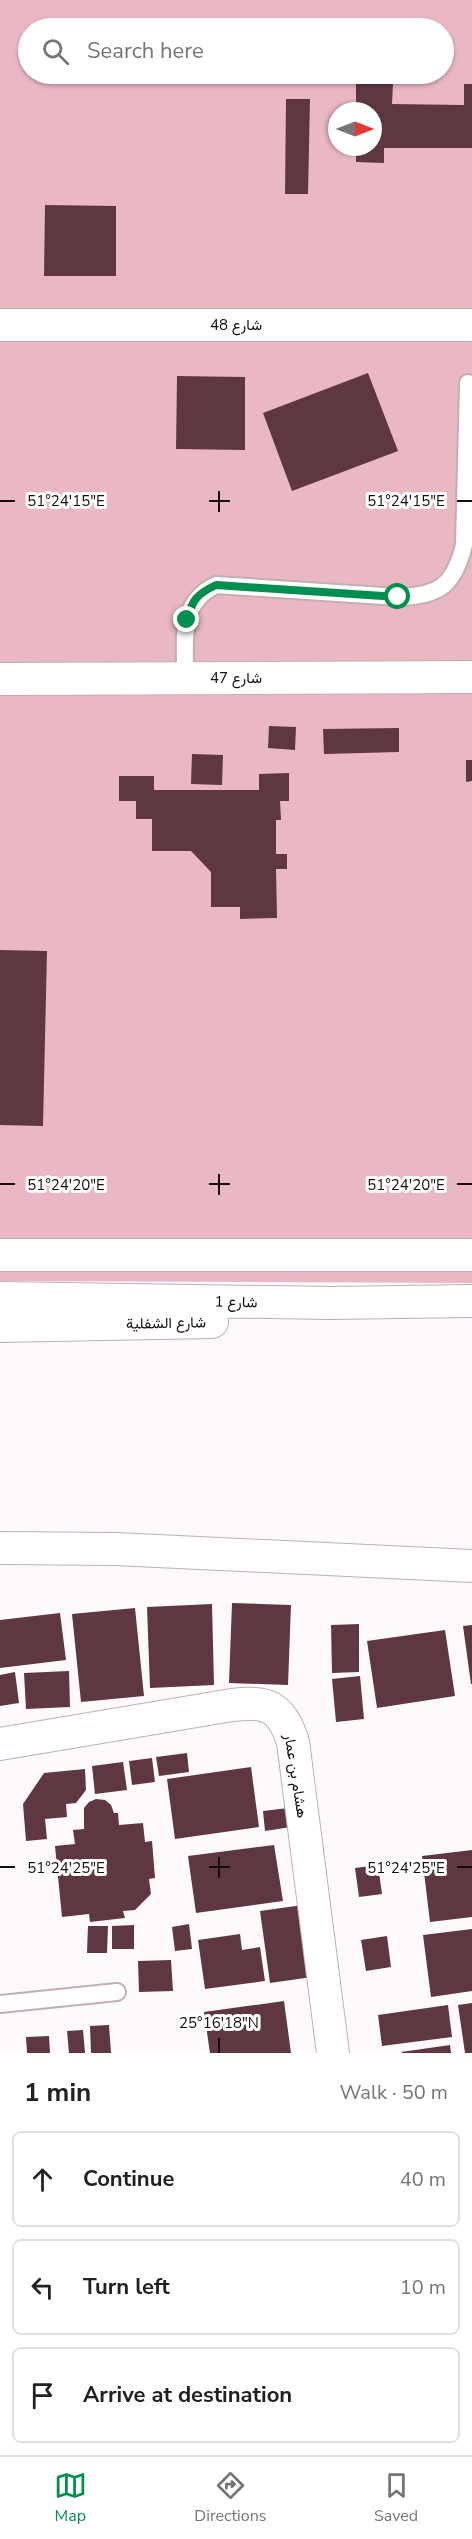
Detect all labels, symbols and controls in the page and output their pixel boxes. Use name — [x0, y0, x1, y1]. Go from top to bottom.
search box — [18, 18, 454, 84]
icon: search — [39, 35, 72, 68]
text: Search here — [87, 36, 204, 66]
north arrow — [328, 102, 382, 156]
street label: شارع 48 — [210, 315, 262, 336]
text: 51°24'15"E — [27, 491, 105, 511]
text: 51°24'15"E — [367, 491, 445, 511]
route start — [384, 583, 410, 609]
route end — [173, 606, 199, 632]
street label: شارع 47 — [210, 668, 262, 689]
text: 51°24'20"E — [27, 1175, 105, 1195]
text: 51°24'20"E — [367, 1175, 445, 1195]
street label: شارع 1 — [214, 1292, 258, 1313]
street label: شارع الشفلية — [126, 1312, 206, 1335]
street label: هشام بن عمار — [279, 1732, 312, 1819]
text: 51°24'25"E — [27, 1858, 105, 1878]
text: 51°24'25"E — [367, 1858, 445, 1878]
text: 25°16'18"N — [179, 2013, 259, 2033]
text: 1 min — [24, 2075, 91, 2110]
text: Walk · 50 m — [340, 2079, 448, 2106]
icon: ahead — [26, 2163, 59, 2196]
text: Continue — [83, 2164, 174, 2194]
text: 40 m — [400, 2166, 446, 2193]
icon: left — [26, 2271, 59, 2304]
text: Turn left — [83, 2272, 170, 2302]
text: 10 m — [400, 2274, 446, 2301]
icon: arrive — [26, 2379, 59, 2412]
text: Arrive at destination — [83, 2380, 292, 2410]
tab: Map — [54, 2469, 87, 2527]
tab: Directions — [194, 2469, 266, 2527]
tab: Saved — [374, 2469, 418, 2527]

